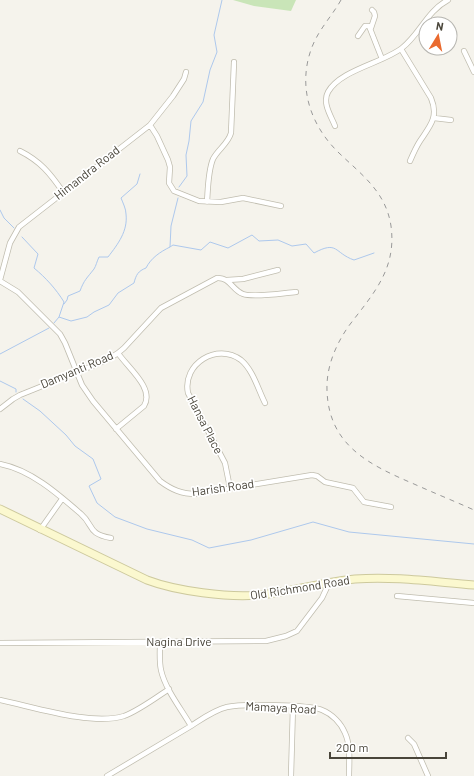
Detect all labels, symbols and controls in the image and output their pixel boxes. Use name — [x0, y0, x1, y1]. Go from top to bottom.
north arrow — [418, 16, 458, 56]
text: N — [435, 19, 445, 33]
street label: Himandra Road — [51, 142, 122, 202]
street label: Damyanti Road — [38, 347, 115, 391]
street label: Hansa Place — [185, 393, 227, 456]
street label: Harish Road — [191, 476, 255, 498]
street label: Old Richmond Road — [249, 572, 351, 602]
street label: Nagina Drive — [146, 634, 212, 648]
street label: Mamaya Road — [245, 698, 317, 716]
scale bar — [330, 734, 446, 760]
text: 200 m — [336, 740, 368, 754]

